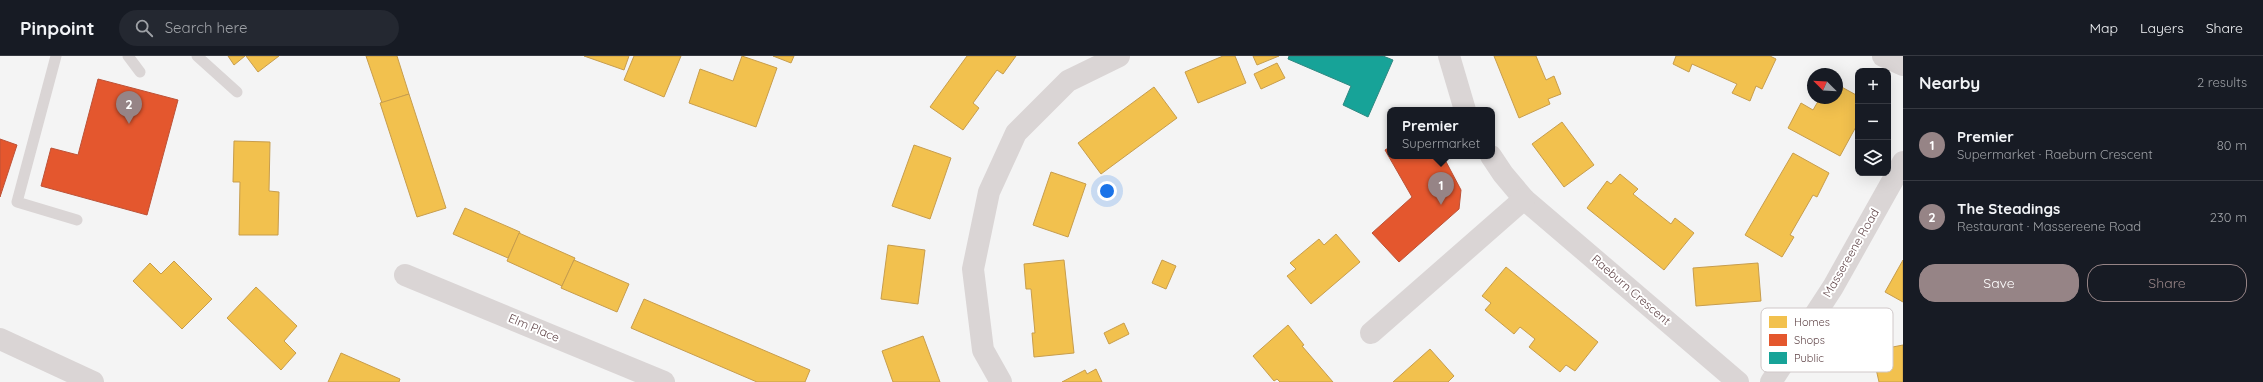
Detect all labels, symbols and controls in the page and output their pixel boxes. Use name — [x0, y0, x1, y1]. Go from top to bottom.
search box — [119, 10, 399, 46]
text: Pinpoint — [20, 16, 95, 40]
icon: search — [133, 17, 155, 39]
text: Search here — [165, 18, 247, 37]
text: Map — [2089, 19, 2118, 37]
text: Layers — [2140, 19, 2184, 37]
text: Share — [2206, 19, 2243, 37]
north arrow — [1807, 68, 1843, 104]
map controls — [1855, 68, 1891, 176]
button: + — [1855, 68, 1891, 104]
text: Nearby — [1919, 72, 1980, 93]
text: 2 results — [2197, 74, 2247, 90]
pin: 2 — [116, 91, 142, 124]
button: − — [1855, 104, 1891, 140]
popup — [1387, 107, 1495, 159]
text: Premier — [1402, 116, 1459, 135]
text: Premier — [1957, 127, 2014, 146]
text: Supermarket — [1402, 135, 1480, 151]
text: 1 — [1929, 137, 1935, 153]
text: 80 m — [2217, 137, 2247, 153]
button: layers — [1855, 140, 1891, 176]
text: Supermarket · Raeburn Crescent — [1957, 146, 2153, 162]
pin: 1 — [1428, 172, 1454, 205]
your location — [1097, 181, 1117, 201]
text: The Steadings — [1957, 199, 2060, 218]
street label: Massereene Road — [1819, 206, 1882, 300]
text: 2 — [1928, 209, 1936, 225]
text: 230 m — [2210, 209, 2247, 225]
text: Restaurant · Massereene Road — [1957, 218, 2141, 234]
street label: Raeburn Crescent — [1589, 251, 1674, 328]
button: Save — [1919, 264, 2079, 302]
button: Share — [2087, 264, 2247, 302]
legend — [1761, 308, 1893, 372]
street label: Elm Place — [506, 310, 562, 345]
text: Homes — [1794, 315, 1830, 329]
text: Shops — [1794, 333, 1825, 347]
text: Public — [1794, 351, 1824, 365]

